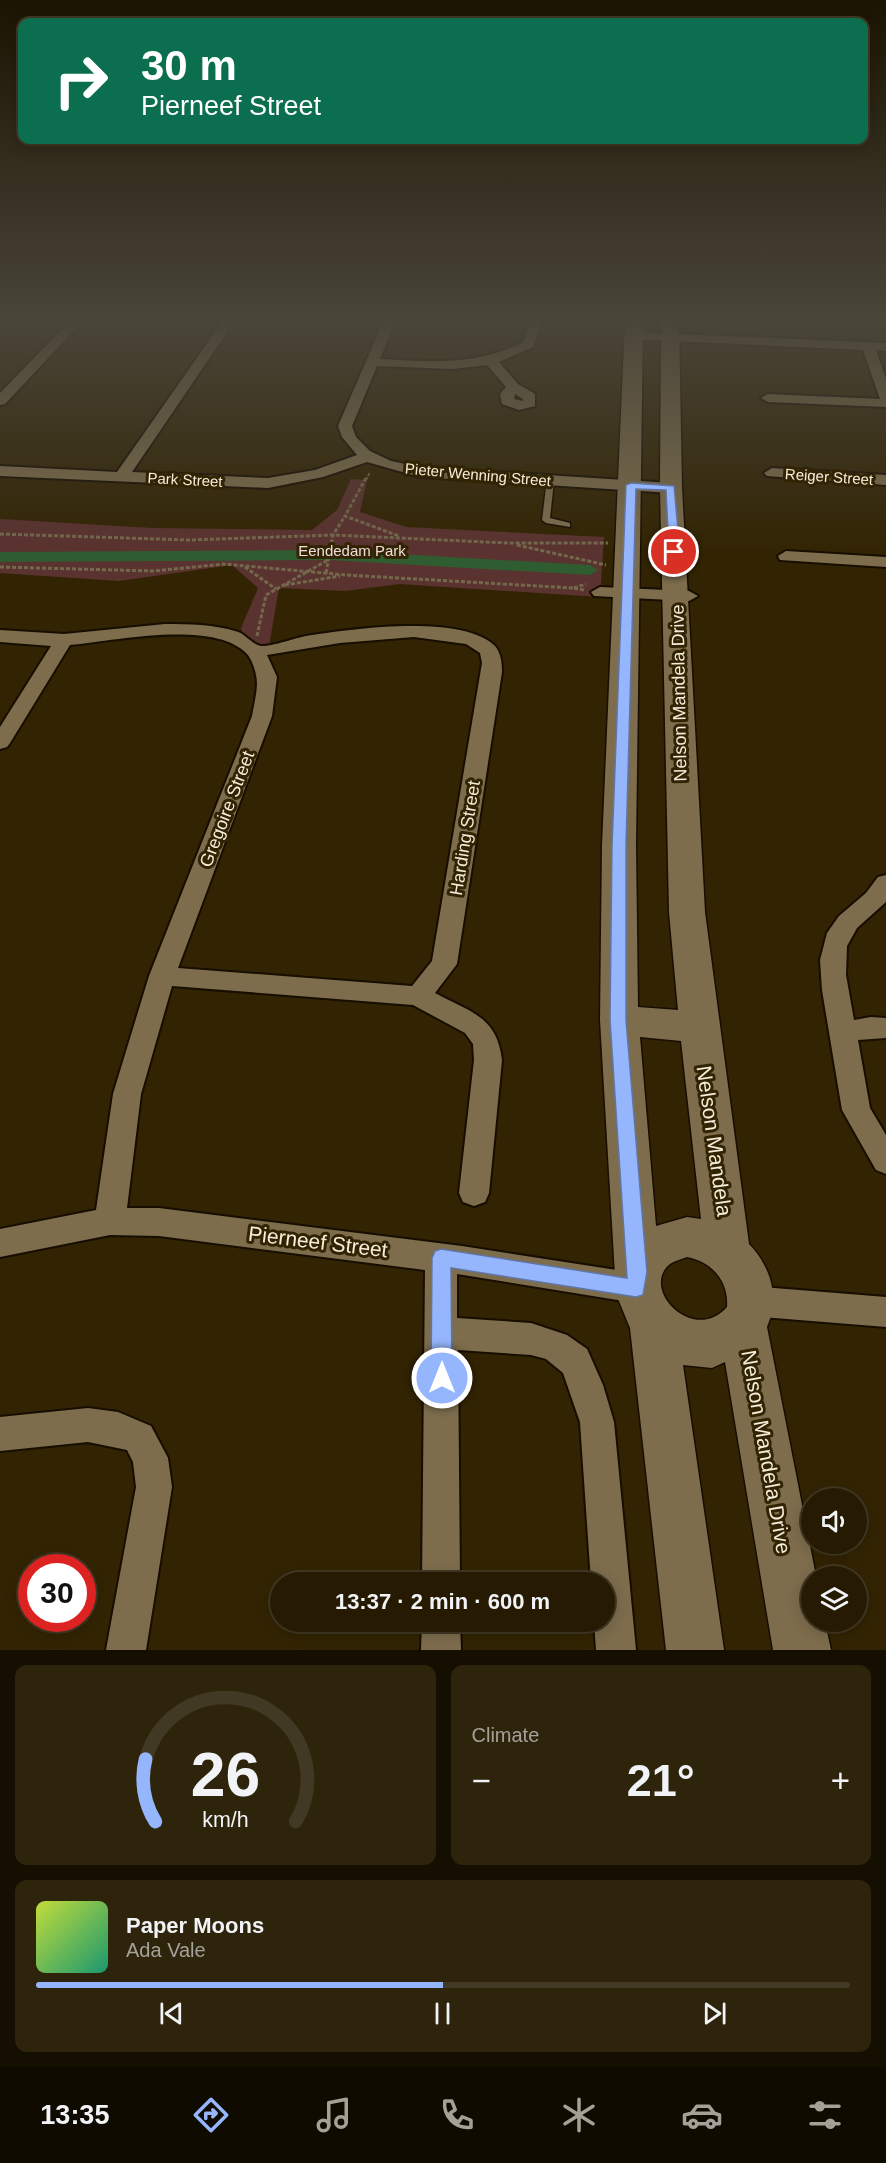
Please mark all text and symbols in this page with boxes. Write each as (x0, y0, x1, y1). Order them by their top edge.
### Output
icon: right (42, 42, 120, 120)
text: 30 m (141, 42, 237, 89)
text: Pierneef Street (141, 91, 321, 121)
street label: Pieter Wenning Street (404, 460, 553, 489)
street label: Reiger Street (784, 465, 875, 488)
street label: Park Street (147, 469, 224, 490)
pin (648, 526, 699, 577)
icon: arrive (657, 535, 690, 568)
park label: Eendedam Park (298, 542, 406, 559)
street label: Nelson Mandela Drive (667, 604, 691, 782)
street label: Gregoire Street (196, 748, 258, 870)
street label: Harding Street (446, 779, 484, 897)
street label: Nelson Mandela (693, 1064, 736, 1218)
street label: Pierneef Street (247, 1222, 389, 1261)
position arrow (410, 1346, 474, 1410)
street label: Nelson Mandela Drive (737, 1348, 796, 1556)
map controls (801, 1488, 867, 1632)
button: sound (801, 1488, 867, 1554)
speed limit sign: 30 (18, 1554, 96, 1632)
button: layers (801, 1566, 867, 1632)
text: 13:37 · 2 min · 600 m (335, 1589, 550, 1614)
text: Climate (472, 1724, 539, 1746)
text: 26 (191, 1740, 260, 1809)
text: 21° (627, 1755, 695, 1806)
text: − (472, 1762, 491, 1799)
text: + (831, 1762, 850, 1799)
text: km/h (202, 1808, 248, 1832)
text: Paper Moons (126, 1913, 264, 1938)
text: Ada Vale (126, 1939, 206, 1961)
icon: previous (155, 1997, 188, 2030)
icon: pause (426, 1997, 459, 2030)
icon: next (698, 1997, 731, 2030)
icon: directions (190, 2094, 232, 2136)
icon: music (313, 2094, 355, 2136)
icon: phone (436, 2094, 478, 2136)
icon: climate (558, 2094, 600, 2136)
icon: car (681, 2094, 723, 2136)
icon: filters (804, 2094, 846, 2136)
text: 13:35 (40, 2100, 109, 2130)

